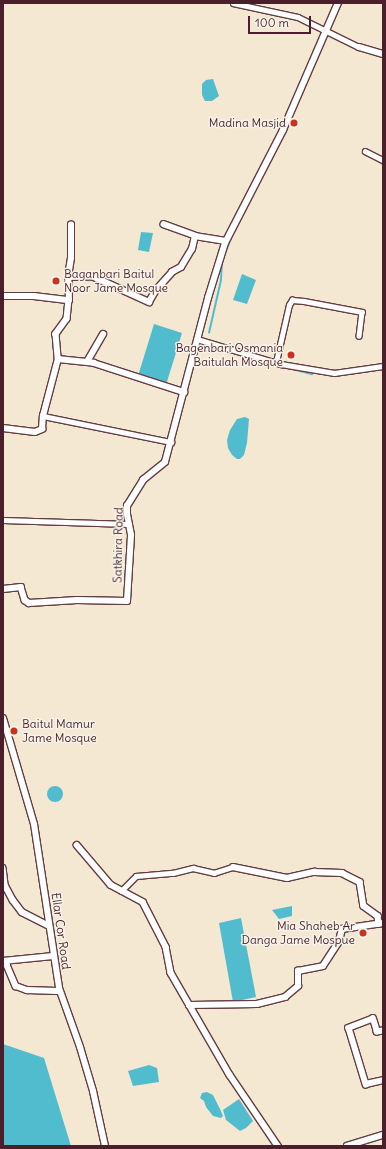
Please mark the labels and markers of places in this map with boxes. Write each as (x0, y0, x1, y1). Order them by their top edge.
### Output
place label: Madina Masjid (209, 116, 286, 130)
marker: Madina Masjid (289, 118, 299, 128)
place label: Baganbari Baitul Noor Jame Mosque (64, 267, 168, 295)
marker: Baganbari Baitul Noor Jame Mosque (51, 276, 61, 286)
place label: Bagenbari Osmania Baitulah Mosque (176, 341, 283, 369)
marker: Bagenbari Osmania Baitulah Mosque (286, 350, 296, 360)
place label: Baitul Mamur Jame Mosque (22, 717, 97, 745)
marker: Baitul Mamur Jame Mosque (9, 726, 19, 736)
place label: Mia Shaheb Ar Danga Jame Mospue (241, 919, 355, 947)
marker: Mia Shaheb Ar Danga Jame Mospue (358, 928, 368, 938)

